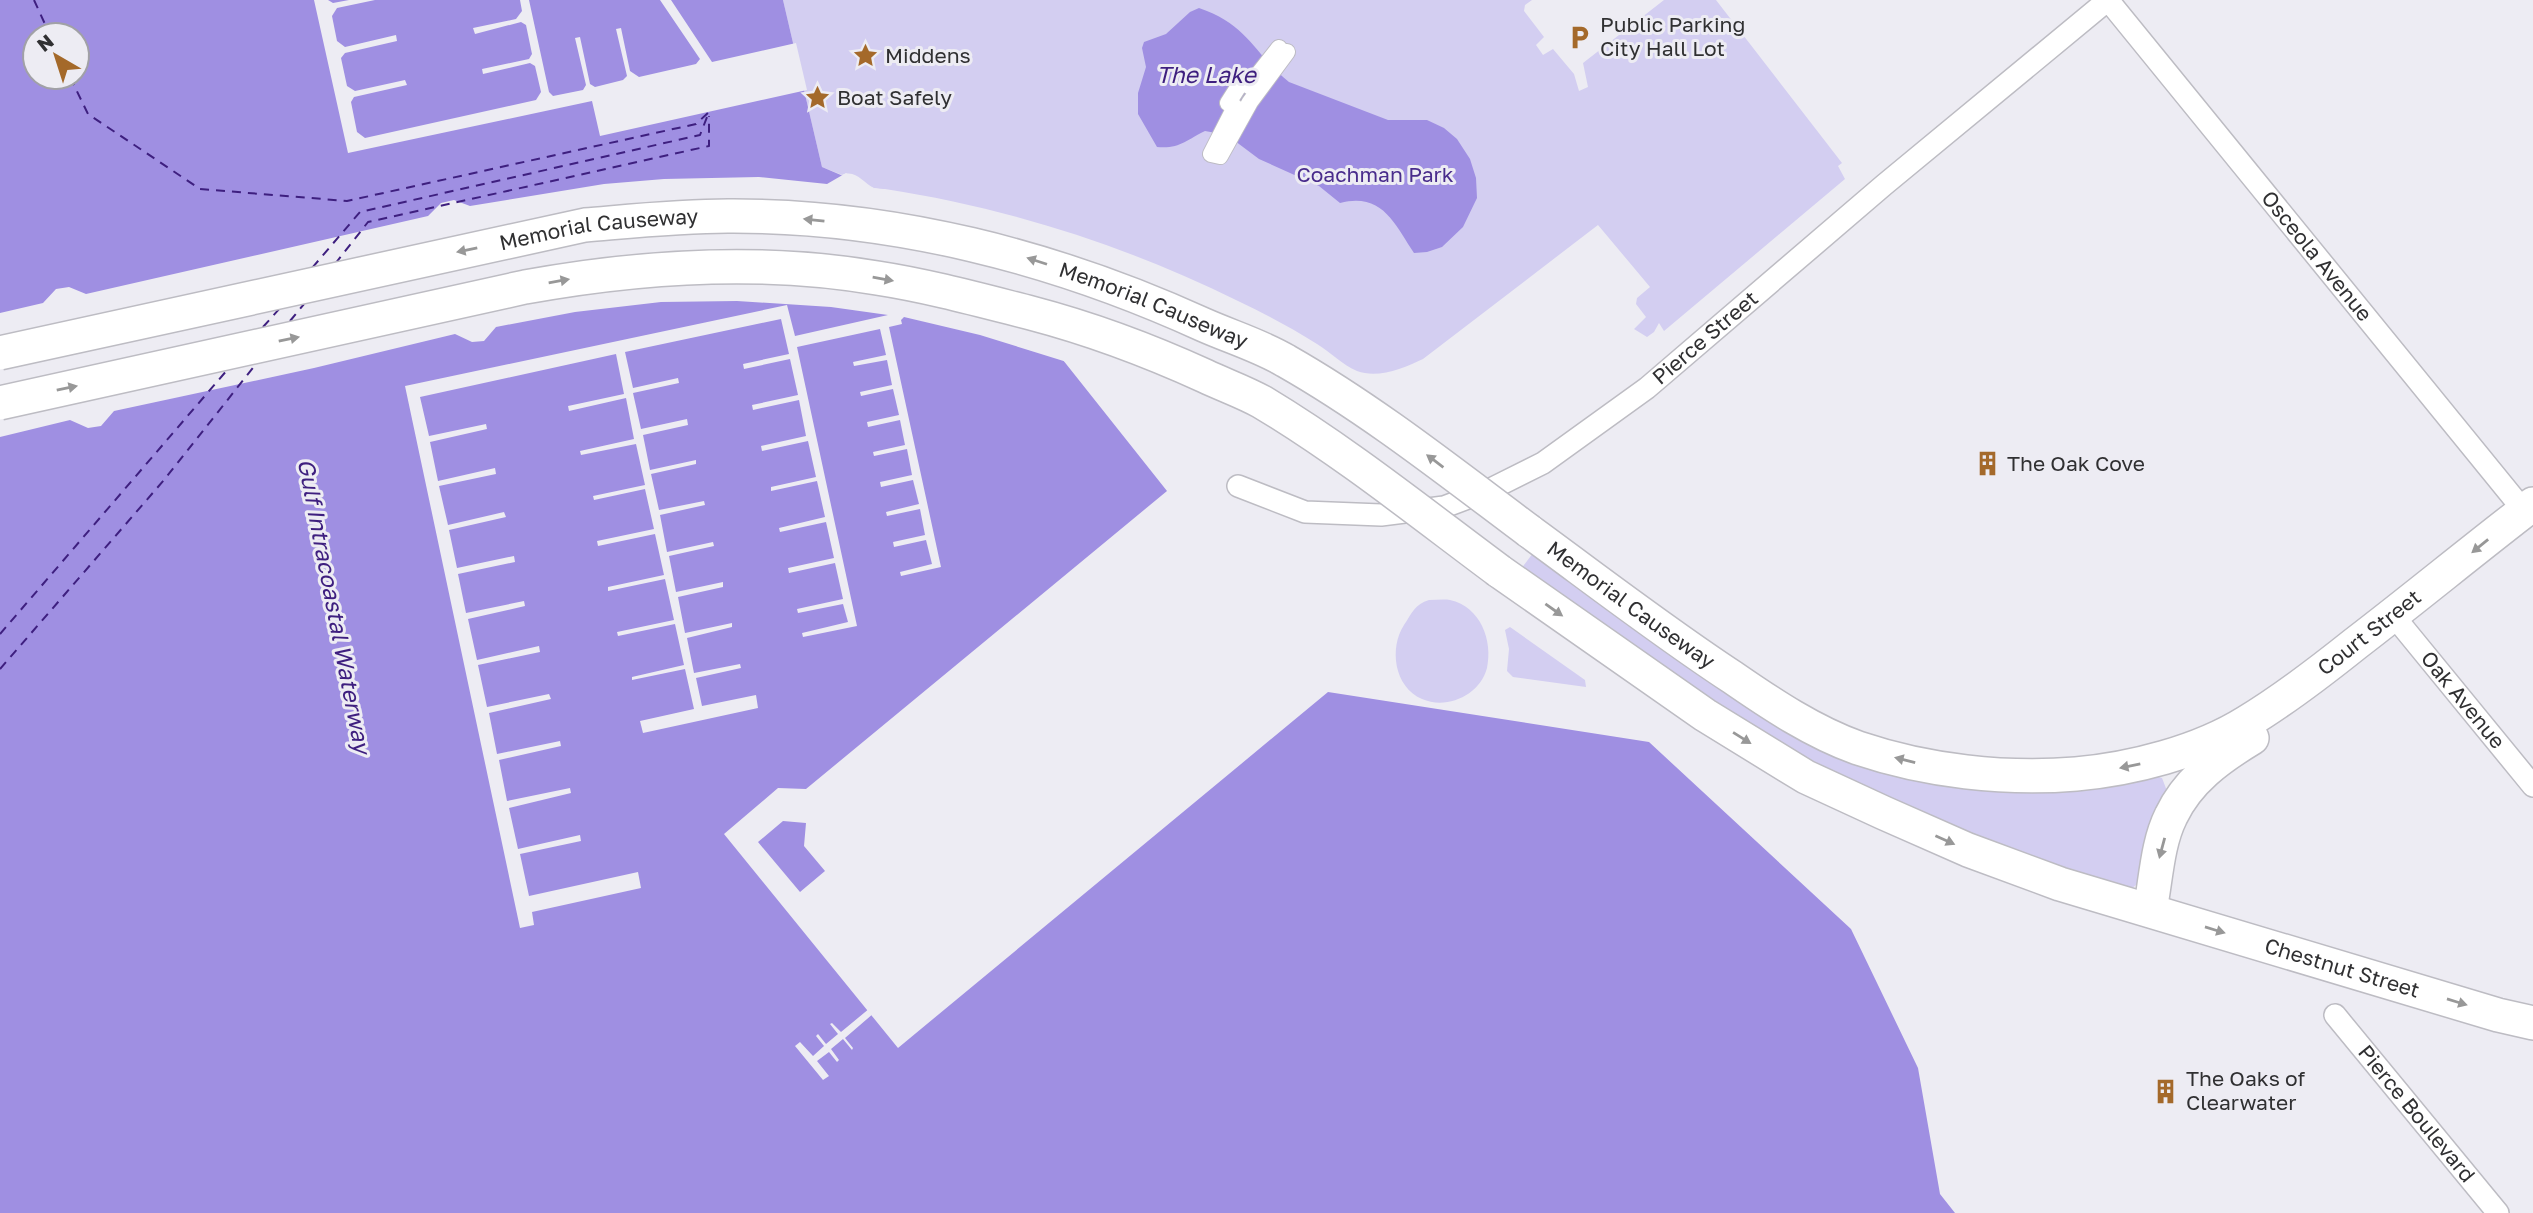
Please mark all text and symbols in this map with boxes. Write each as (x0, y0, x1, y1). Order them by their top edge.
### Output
place label: Public Parking City Hall Lot (1600, 11, 1745, 61)
north arrow (21, 21, 91, 91)
parking icon: Public Parking City Hall Lot (1566, 23, 1594, 51)
text: N (32, 29, 58, 56)
place icon: Middens (851, 42, 879, 70)
place label: Middens (885, 42, 971, 68)
water label: The Lake (1156, 60, 1258, 88)
place icon: Boat Safely (803, 84, 831, 112)
place label: Boat Safely (837, 84, 952, 110)
park label: Coachman Park (1296, 161, 1454, 187)
street label: Osceola Avenue (2256, 185, 2378, 326)
street label: Memorial Causeway (497, 203, 699, 255)
one-way arrow (803, 215, 825, 226)
one-way arrow (456, 244, 478, 255)
one-way arrow (1026, 255, 1047, 266)
street label: Memorial Causeway (1056, 256, 1252, 354)
one-way arrow (872, 274, 894, 285)
one-way arrow (548, 275, 570, 286)
street label: Pierce Street (1647, 285, 1763, 390)
one-way arrow (278, 334, 300, 345)
one-way arrow (56, 382, 78, 393)
building icon: The Oak Cove (1973, 450, 2001, 478)
place label: The Oak Cove (2007, 450, 2145, 476)
one-way arrow (1426, 454, 1444, 468)
water label: Gulf Intracoastal Waterway (293, 456, 378, 759)
street label: Memorial Causeway (1542, 535, 1720, 674)
one-way arrow (2471, 538, 2488, 553)
street label: Court Street (2312, 583, 2426, 681)
one-way arrow (1545, 603, 1564, 616)
street label: Oak Avenue (2416, 645, 2511, 754)
one-way arrow (1733, 732, 1752, 745)
one-way arrow (1894, 754, 1916, 765)
one-way arrow (2119, 760, 2141, 771)
one-way arrow (1935, 835, 1956, 846)
one-way arrow (2156, 837, 2167, 859)
one-way arrow (2205, 925, 2226, 935)
street label: Chestnut Street (2262, 932, 2423, 1003)
one-way arrow (2446, 997, 2467, 1007)
street label: Pierce Boulevard (2353, 1039, 2481, 1187)
place label: The Oaks of Clearwater (2186, 1065, 2305, 1115)
building icon: The Oaks of Clearwater (2152, 1077, 2180, 1105)

